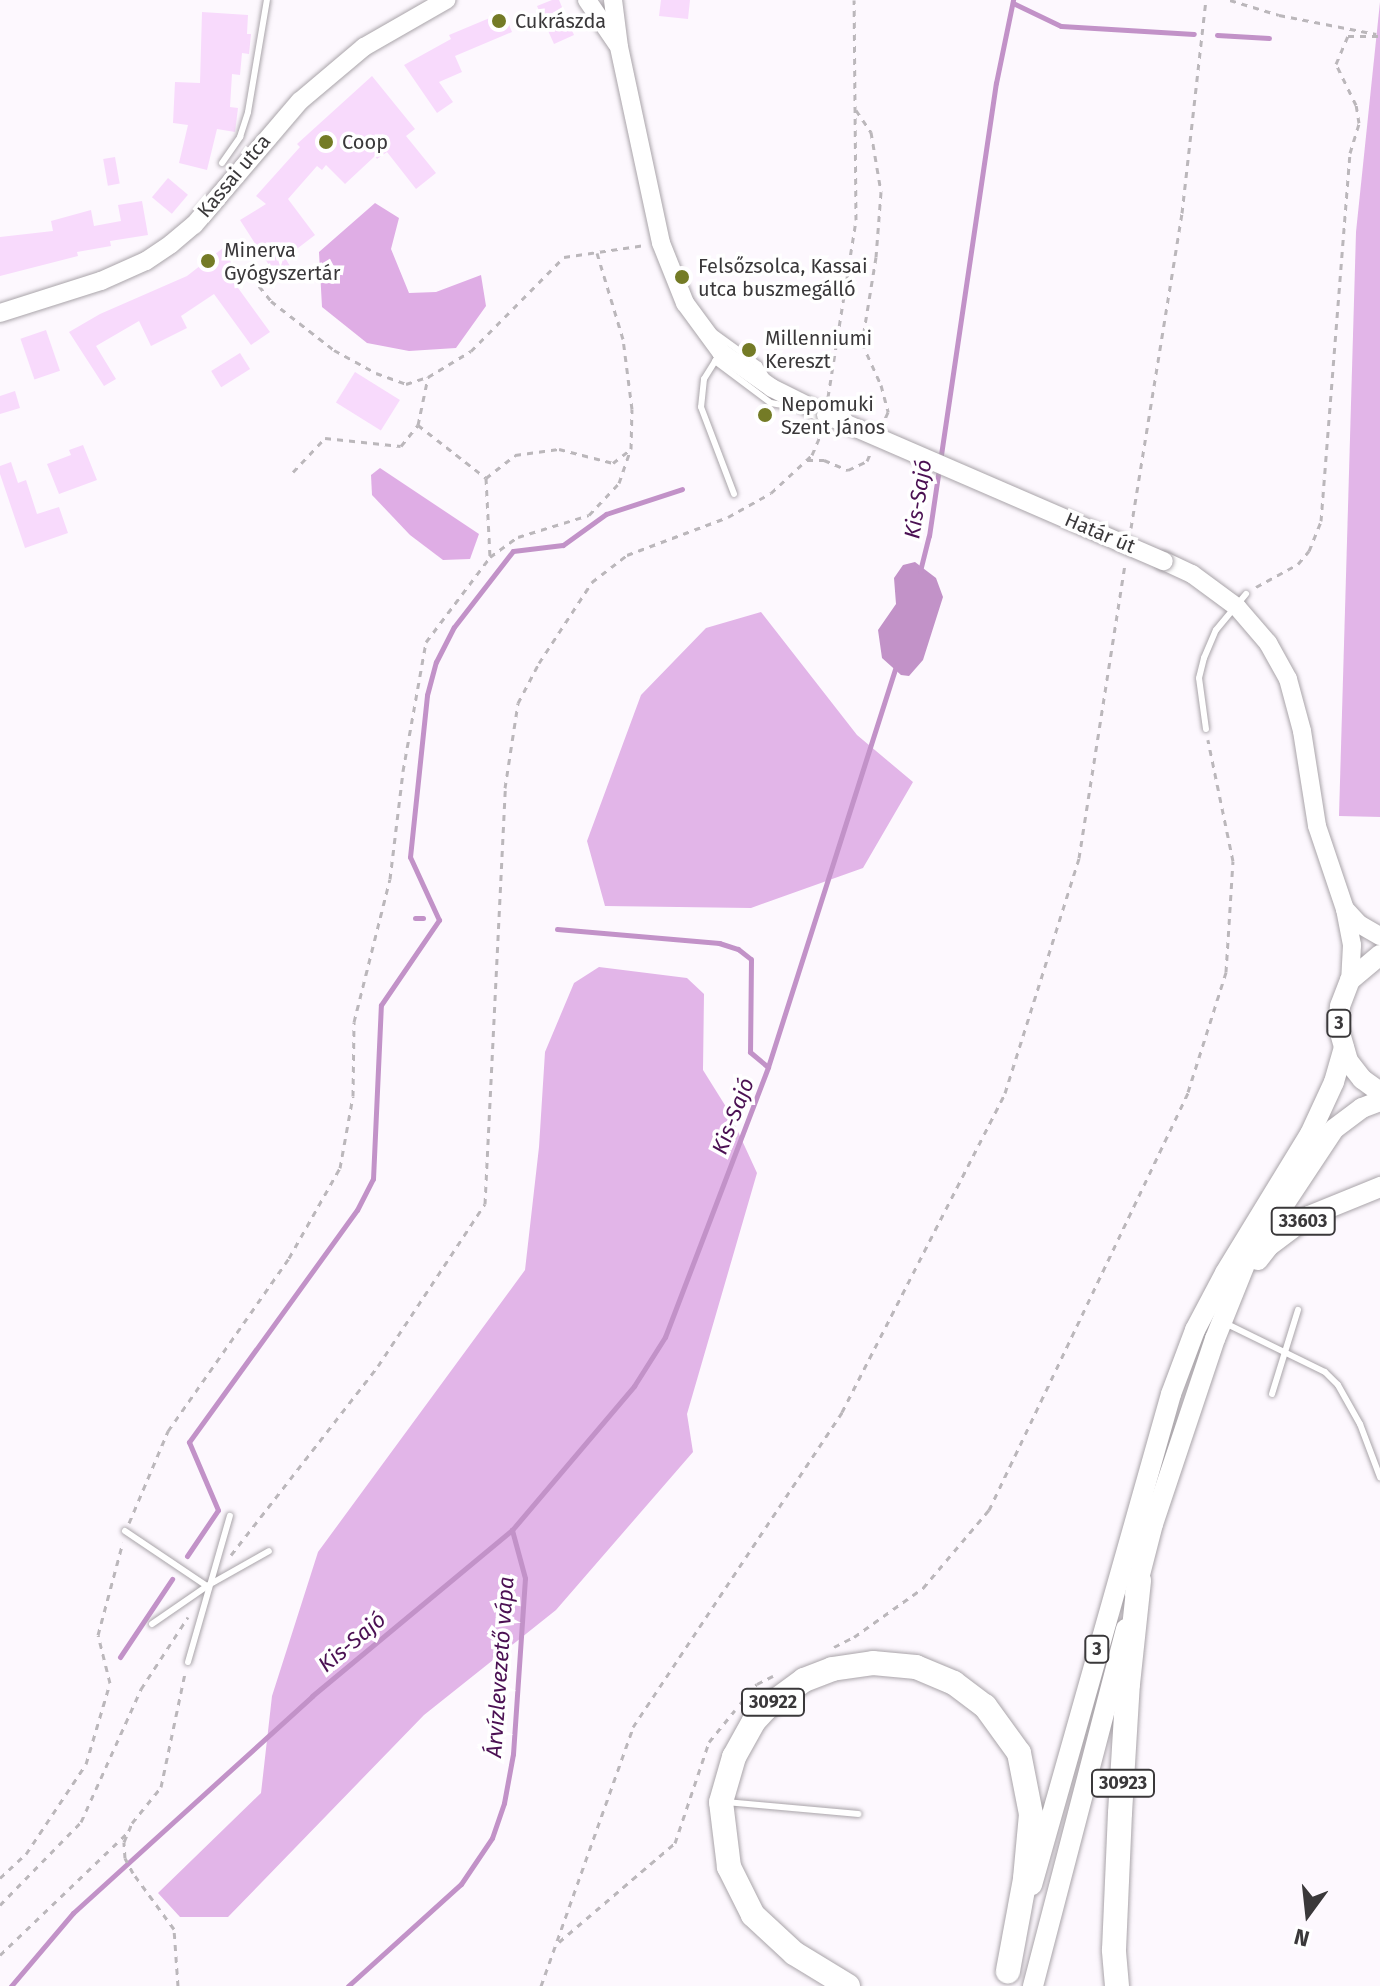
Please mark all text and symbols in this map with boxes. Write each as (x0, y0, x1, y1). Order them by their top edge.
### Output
place label: Cukrászda (515, 9, 606, 33)
marker: Cukrászda (490, 12, 508, 30)
street label: Kassai utca (192, 130, 276, 222)
place label: Coop (342, 130, 388, 154)
marker: Coop (317, 133, 335, 151)
place label: Minerva Gyógyszertár (224, 238, 340, 285)
marker: Minerva Gyógyszertár (199, 252, 217, 270)
place label: Felsőzsolca, Kassai utca buszmegálló (698, 254, 868, 301)
marker: Felsőzsolca, Kassai utca buszmegálló (673, 268, 691, 286)
place label: Millenniumi Kereszt (765, 326, 872, 373)
marker: Millenniumi Kereszt (740, 341, 758, 359)
place label: Nepomuki Szent János (781, 392, 885, 439)
marker: Nepomuki Szent János (756, 406, 774, 424)
water label: Kis-Sajó (899, 457, 937, 541)
street label: Határ út (1061, 507, 1139, 559)
road number: 3 (1325, 1009, 1353, 1037)
water label: Kis-Sajó (706, 1074, 760, 1158)
road number: 33603 (1269, 1207, 1337, 1235)
water label: Árvízlevezető vápa (481, 1576, 519, 1758)
water label: Kis-Sajó (313, 1606, 391, 1678)
road number: 3 (1083, 1635, 1111, 1663)
road number: 30922 (739, 1688, 807, 1716)
road number: 30923 (1091, 1769, 1155, 1797)
north arrow (1268, 1874, 1348, 1954)
text: N (1291, 1923, 1312, 1953)

